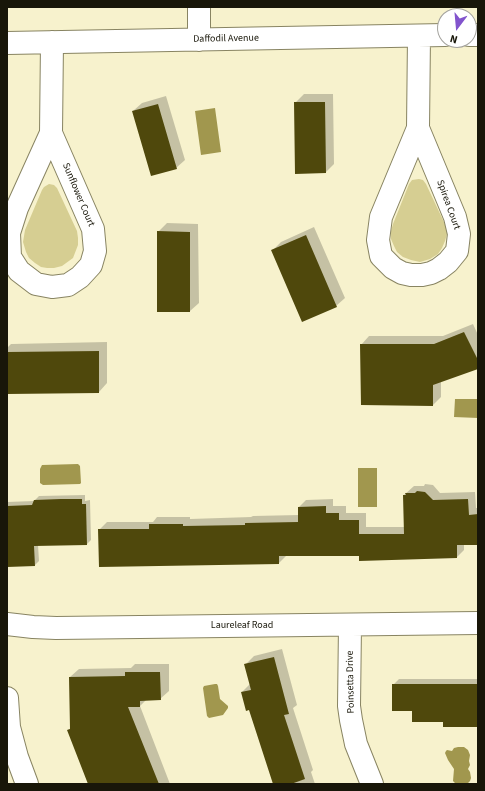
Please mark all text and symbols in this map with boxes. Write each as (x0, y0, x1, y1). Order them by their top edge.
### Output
north arrow (437, 8, 477, 48)
text: N (448, 31, 459, 47)
street label: Daffodil Avenue (193, 32, 259, 46)
street label: Sunflower Court (59, 161, 97, 229)
street label: Spirea Court (433, 179, 463, 231)
street label: Laureleaf Road (211, 620, 273, 632)
street label: Poinsetta Drive (344, 650, 358, 714)

